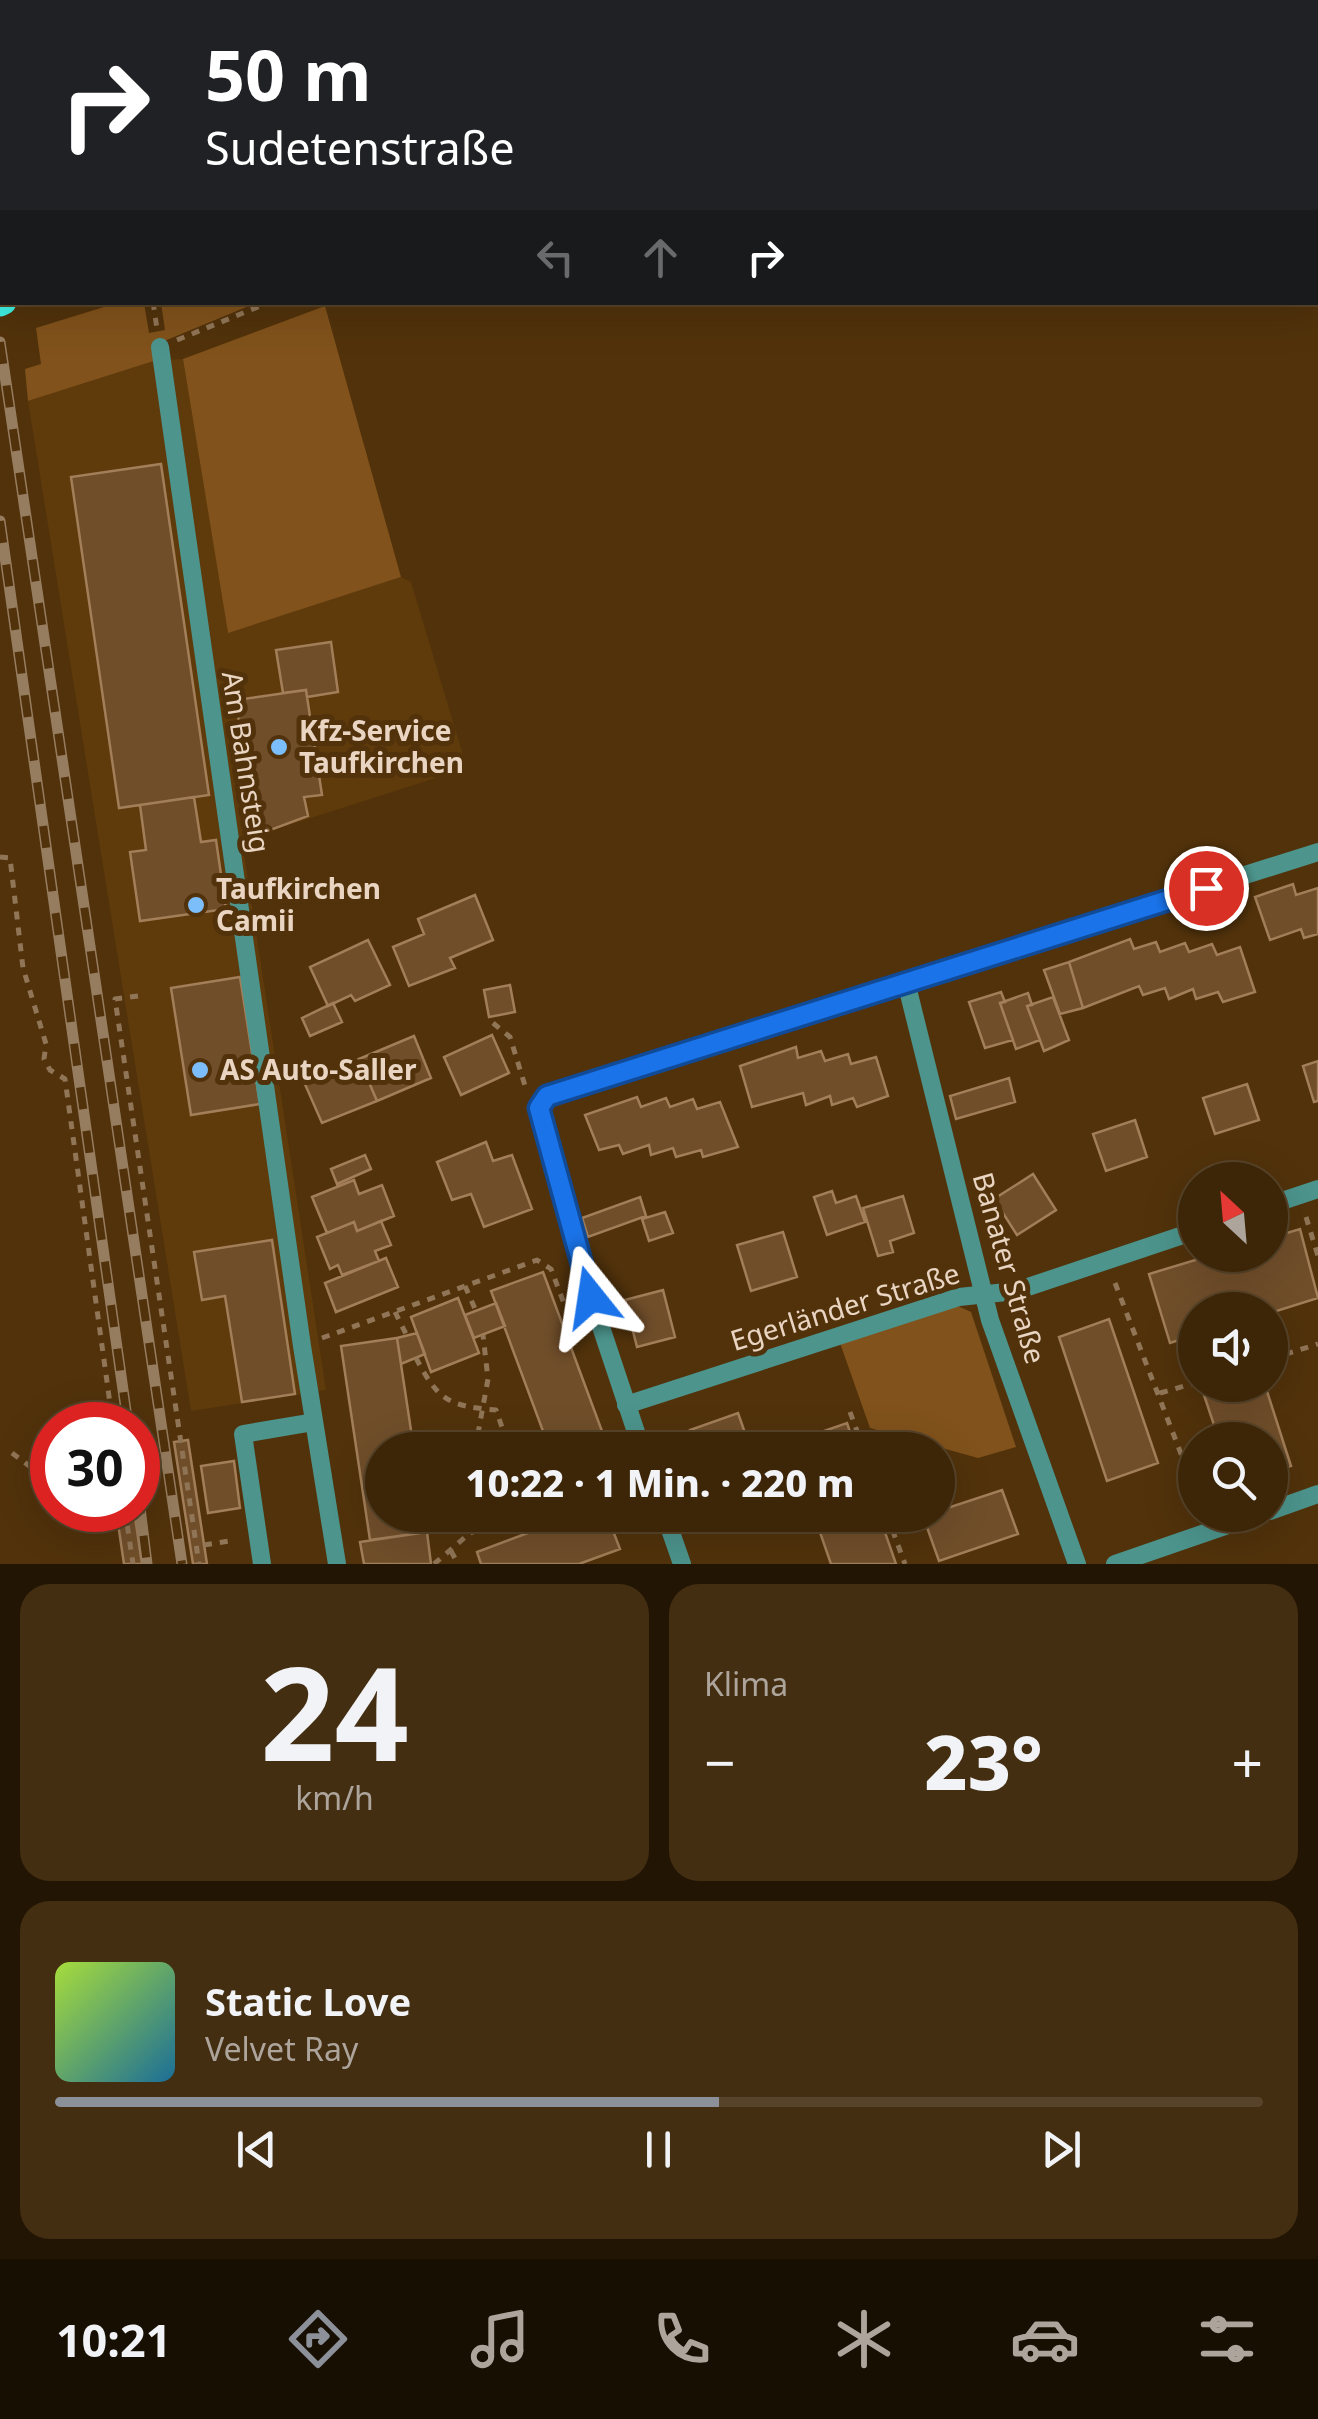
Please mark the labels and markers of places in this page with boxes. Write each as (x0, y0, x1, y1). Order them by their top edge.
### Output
place label: Kfz-Service Taufkirchen (299, 711, 464, 781)
marker: Kfz-Service Taufkirchen (268, 736, 290, 758)
pin (1164, 846, 1249, 931)
place label: Taufkirchen Camii (216, 869, 381, 939)
marker: Taufkirchen Camii (185, 894, 207, 916)
place label: AS Auto-Saller (220, 1050, 417, 1088)
marker: AS Auto-Saller (189, 1059, 211, 1081)

